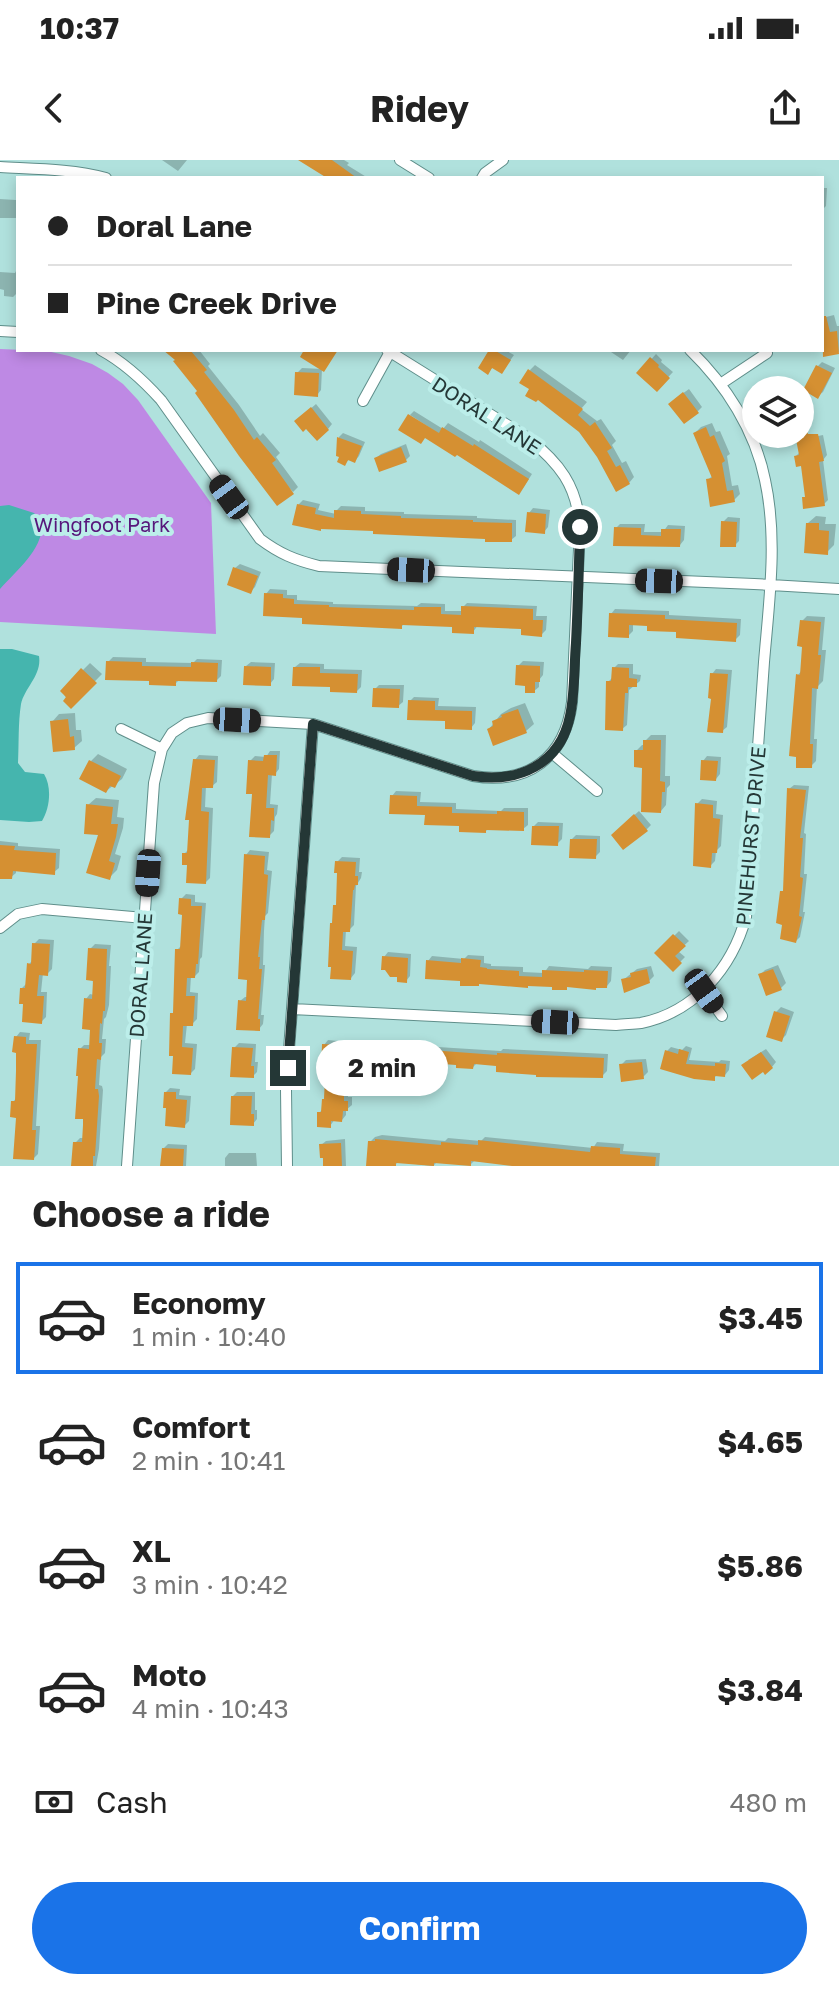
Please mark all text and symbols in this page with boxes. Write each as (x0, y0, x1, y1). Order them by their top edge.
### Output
text: 10:37 (40, 10, 119, 46)
icon: back (32, 86, 76, 130)
icon: share (763, 86, 807, 130)
text: Ridey (370, 87, 469, 130)
text: Doral Lane (96, 208, 252, 244)
text: Pine Creek Drive (96, 285, 337, 321)
street label: DORAL LANE (428, 371, 546, 459)
map controls (742, 376, 814, 448)
button: layers (742, 376, 814, 448)
car (205, 471, 253, 523)
route start (562, 509, 598, 545)
park label: Wingfoot Park (34, 512, 170, 536)
car (386, 557, 436, 583)
car (635, 568, 683, 594)
car (212, 707, 262, 733)
street label: PINEHURST DRIVE (730, 745, 770, 927)
car (134, 848, 162, 898)
street label: DORAL LANE (124, 912, 156, 1038)
car (680, 965, 728, 1017)
car (530, 1009, 580, 1035)
callout: 2 min (316, 1040, 448, 1096)
route end (270, 1050, 306, 1086)
text: 2 min (348, 1052, 416, 1083)
text: Choose a ride (32, 1192, 270, 1235)
icon: car (36, 1282, 108, 1354)
text: Economy (132, 1285, 266, 1321)
text: $3.45 (718, 1300, 803, 1336)
text: 1 min · 10:40 (132, 1321, 286, 1352)
icon: car (36, 1406, 108, 1478)
text: Comfort (132, 1409, 251, 1445)
text: $4.65 (717, 1424, 803, 1460)
text: 2 min · 10:41 (132, 1445, 285, 1476)
icon: car (36, 1530, 108, 1602)
text: XL (132, 1533, 171, 1569)
text: $5.86 (717, 1548, 803, 1584)
text: 3 min · 10:42 (132, 1569, 288, 1600)
icon: car (36, 1654, 108, 1726)
text: Moto (132, 1657, 207, 1693)
text: $3.84 (717, 1672, 803, 1708)
text: 4 min · 10:43 (132, 1693, 289, 1724)
icon: cash (32, 1780, 76, 1824)
text: Cash (96, 1784, 168, 1820)
text: 480 m (730, 1787, 807, 1818)
button: Confirm (32, 1882, 807, 1974)

